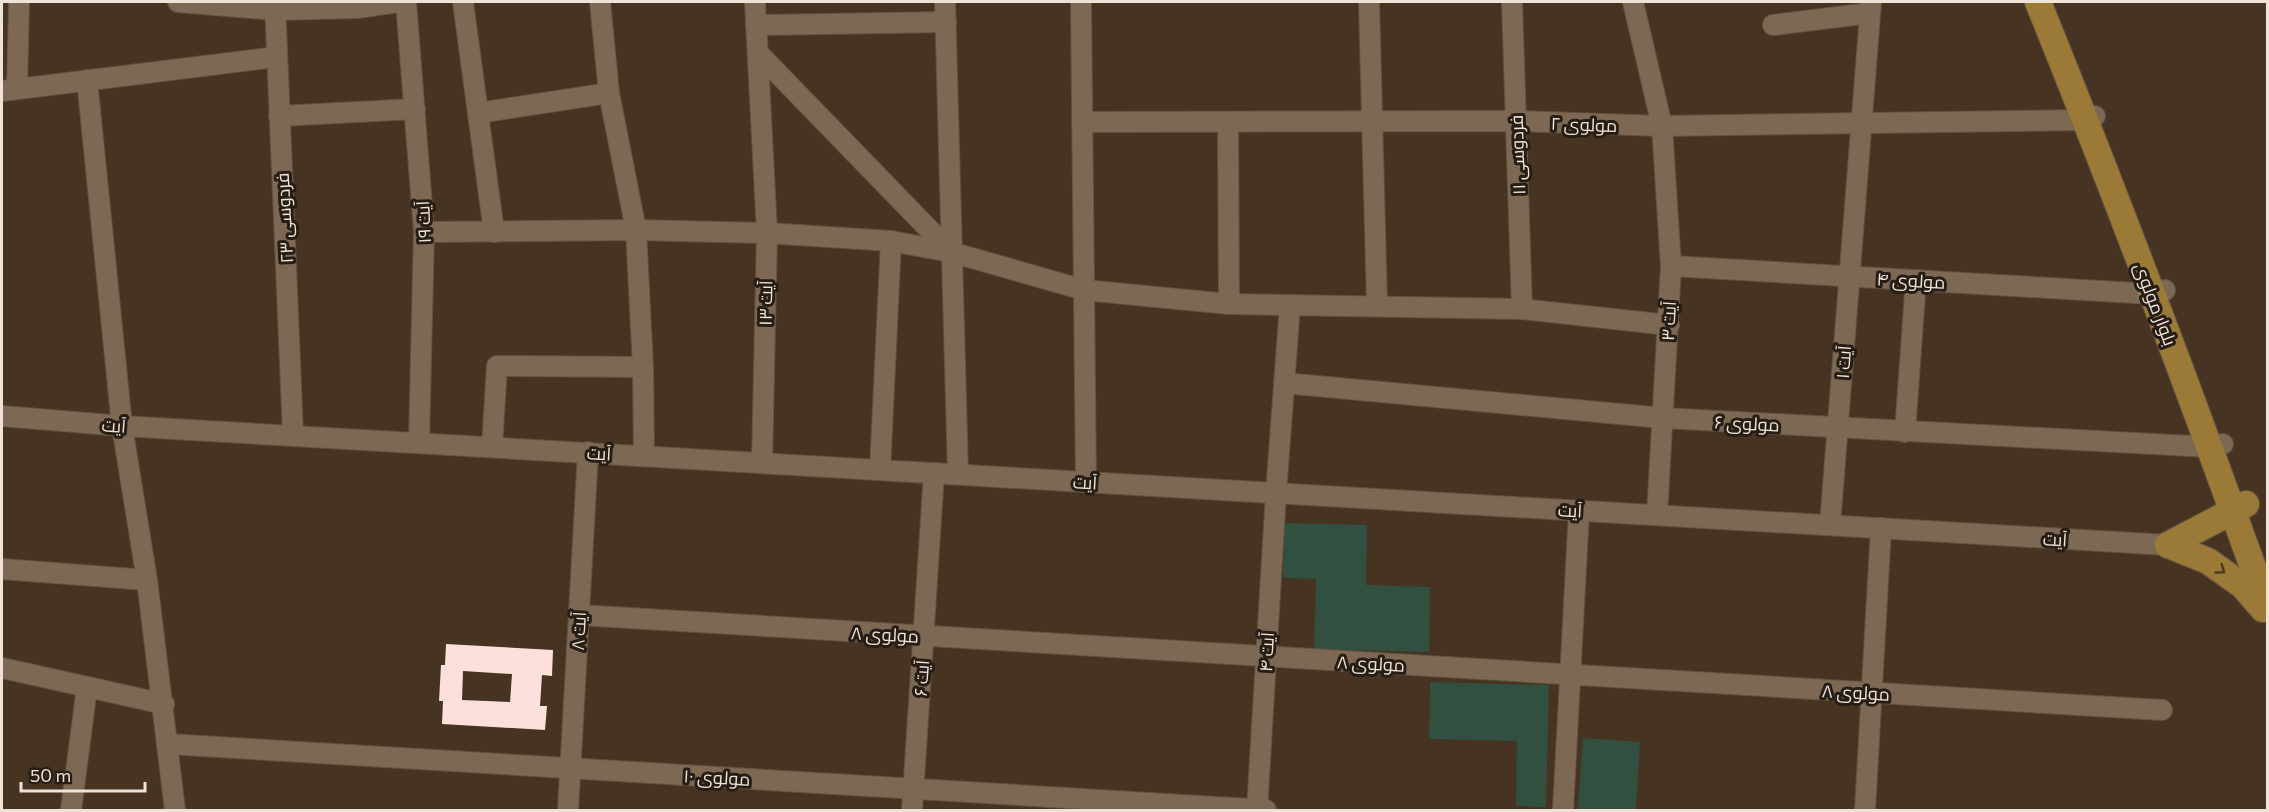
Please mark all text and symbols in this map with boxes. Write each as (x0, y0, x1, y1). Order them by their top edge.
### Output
street label: مولوی ۲ (1550, 112, 1618, 137)
street label: فردوسی ۱۱ (1505, 115, 1530, 195)
street label: فردوسی ۲۳ (271, 172, 298, 264)
street label: آیت ۱۹ (411, 200, 435, 244)
street label: بلوار مولوی (2129, 259, 2182, 349)
street label: مولوی ۴ (1876, 267, 1946, 294)
street label: آیت ۱۳ (754, 280, 776, 326)
street label: آیت ۳ (1656, 300, 1680, 342)
street label: آیت ۱ (1831, 344, 1855, 379)
street label: مولوی ۶ (1714, 410, 1780, 437)
street label: آیت (101, 413, 127, 437)
street label: آیت (586, 441, 612, 465)
street label: آیت (1072, 470, 1098, 494)
street label: آیت (1557, 498, 1583, 522)
street label: آیت (2042, 527, 2068, 551)
one-way arrow (2214, 563, 2225, 574)
street label: آیت ۸ (566, 611, 590, 651)
street label: مولوی ۸ (850, 621, 920, 648)
street label: آیت ۴ (1254, 631, 1278, 672)
street label: مولوی ۸ (1336, 650, 1406, 677)
street label: آیت ۶ (909, 659, 933, 697)
street label: مولوی ۸ (1821, 679, 1891, 706)
scale bar (21, 755, 146, 793)
text: 50 m (30, 764, 71, 786)
street label: مولوی ۱۰ (683, 764, 751, 791)

